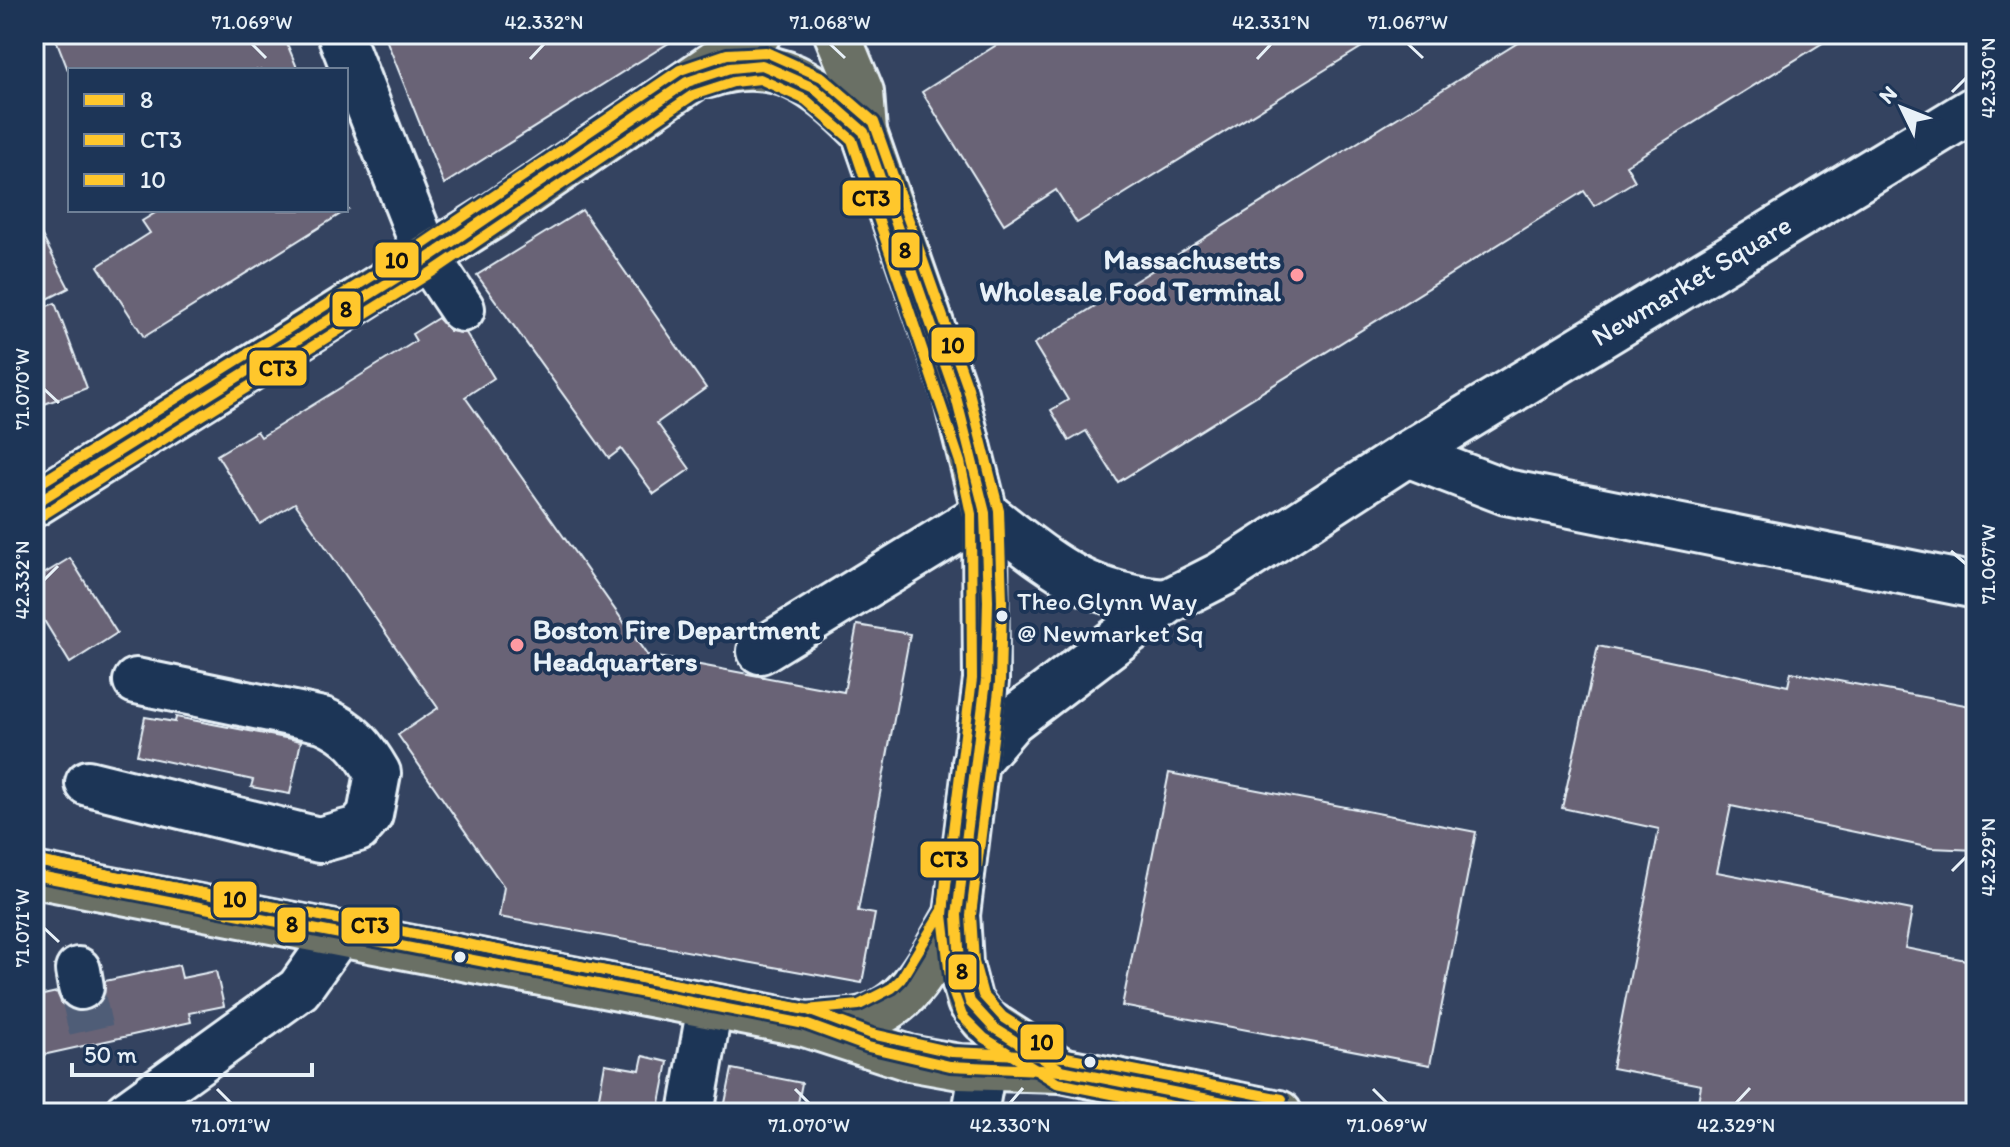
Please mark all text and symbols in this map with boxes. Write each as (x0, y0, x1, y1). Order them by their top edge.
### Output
text: 71.069°W (212, 10, 292, 34)
text: 42.332°N (504, 10, 584, 34)
text: 71.068°W (790, 10, 870, 34)
text: 42.331°N (1232, 10, 1310, 34)
text: 71.067°W (1368, 10, 1448, 34)
text: 42.330°N (1976, 38, 2000, 118)
legend (68, 68, 348, 212)
north arrow (1862, 68, 1942, 148)
text: N (1873, 80, 1903, 109)
text: 8 (140, 85, 153, 114)
text: CT3 (140, 125, 182, 154)
text: 10 (140, 165, 166, 194)
line badge: CT3 (841, 179, 902, 217)
text: CT3 (852, 185, 890, 212)
street label: Newmarket Square (1585, 207, 1797, 353)
line badge: 8 (890, 231, 921, 269)
text: 8 (899, 237, 911, 264)
line badge: 10 (374, 241, 420, 279)
place label: Massachusetts Wholesale Food Terminal (979, 242, 1281, 308)
text: 10 (385, 247, 409, 274)
marker: Massachusetts Wholesale Food Terminal (1288, 266, 1306, 284)
line badge: 8 (331, 290, 362, 328)
text: 8 (340, 296, 352, 323)
line badge: 10 (930, 326, 976, 364)
text: 10 (941, 332, 965, 359)
text: 71.070°W (10, 348, 34, 430)
line badge: CT3 (248, 349, 308, 387)
text: CT3 (259, 355, 297, 382)
text: 71.067°W (1976, 524, 2000, 604)
text: 42.332°N (10, 540, 34, 620)
place label: Theo Glynn Way @ Newmarket Sq (1017, 585, 1204, 649)
marker: Theo Glynn Way @ Newmarket Sq (994, 608, 1010, 624)
place label: Boston Fire Department Headquarters (533, 612, 821, 678)
marker: Boston Fire Department Headquarters (508, 636, 526, 654)
text: 42.329°N (1976, 818, 2000, 896)
line badge: CT3 (919, 840, 980, 879)
text: CT3 (930, 846, 968, 873)
line badge: 10 (212, 880, 258, 919)
text: 10 (223, 886, 247, 913)
text: 71.071°W (10, 889, 34, 967)
line badge: 8 (276, 906, 307, 944)
line badge: CT3 (340, 906, 401, 945)
text: 8 (286, 911, 298, 938)
text: CT3 (351, 912, 389, 939)
unlabelled marker (452, 949, 468, 965)
line badge: 8 (947, 953, 978, 991)
text: 8 (956, 958, 968, 985)
line badge: 10 (1019, 1023, 1065, 1061)
scale bar (72, 1027, 312, 1077)
text: 10 (1030, 1029, 1054, 1056)
text: 50 m (84, 1040, 137, 1069)
unlabelled marker (1082, 1054, 1098, 1070)
text: 71.071°W (192, 1113, 270, 1137)
text: 71.070°W (768, 1113, 850, 1137)
text: 42.330°N (970, 1113, 1050, 1137)
text: 71.069°W (1347, 1113, 1427, 1137)
text: 42.329°N (1697, 1113, 1775, 1137)

